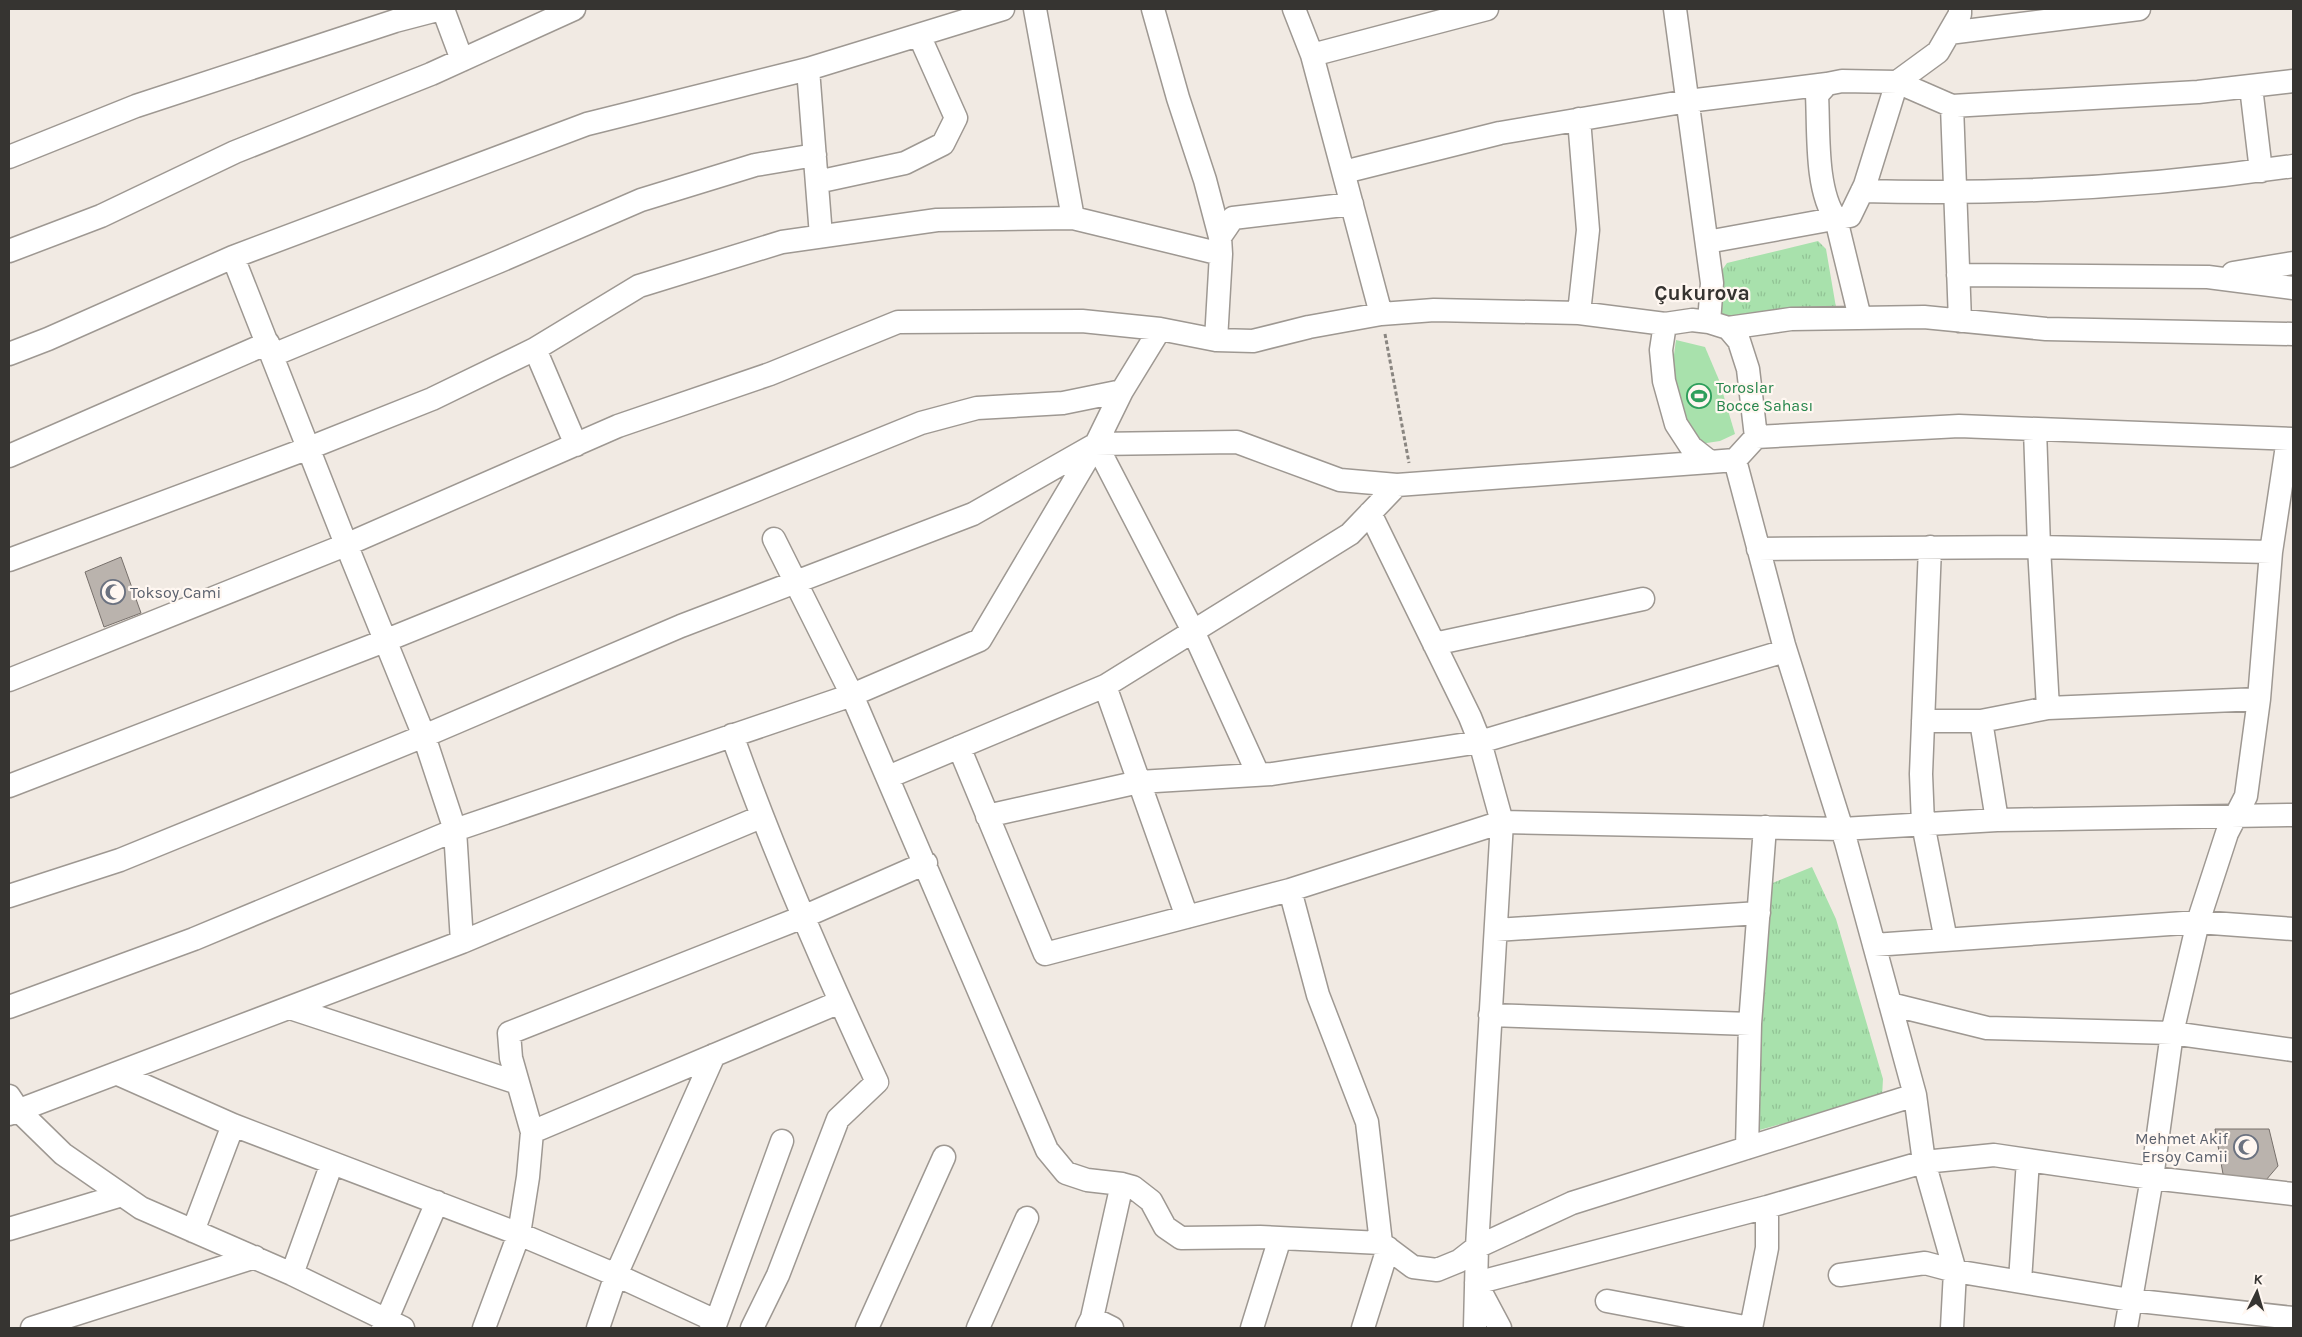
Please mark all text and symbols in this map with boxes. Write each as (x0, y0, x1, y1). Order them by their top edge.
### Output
district label: Çukurova (1654, 281, 1750, 305)
place label: Toroslar Bocce Sahası (1716, 378, 1813, 415)
sports icon: Toroslar Bocce Sahası (1686, 383, 1712, 409)
mosque icon: Toksoy Cami (100, 579, 126, 605)
place label: Toksoy Cami (130, 583, 221, 602)
place label: Mehmet Akif Ersoy Camii (2135, 1129, 2229, 1166)
mosque icon: Mehmet Akif Ersoy Camii (2233, 1134, 2259, 1160)
north arrow (2232, 1267, 2282, 1317)
text: K (2253, 1271, 2264, 1288)

